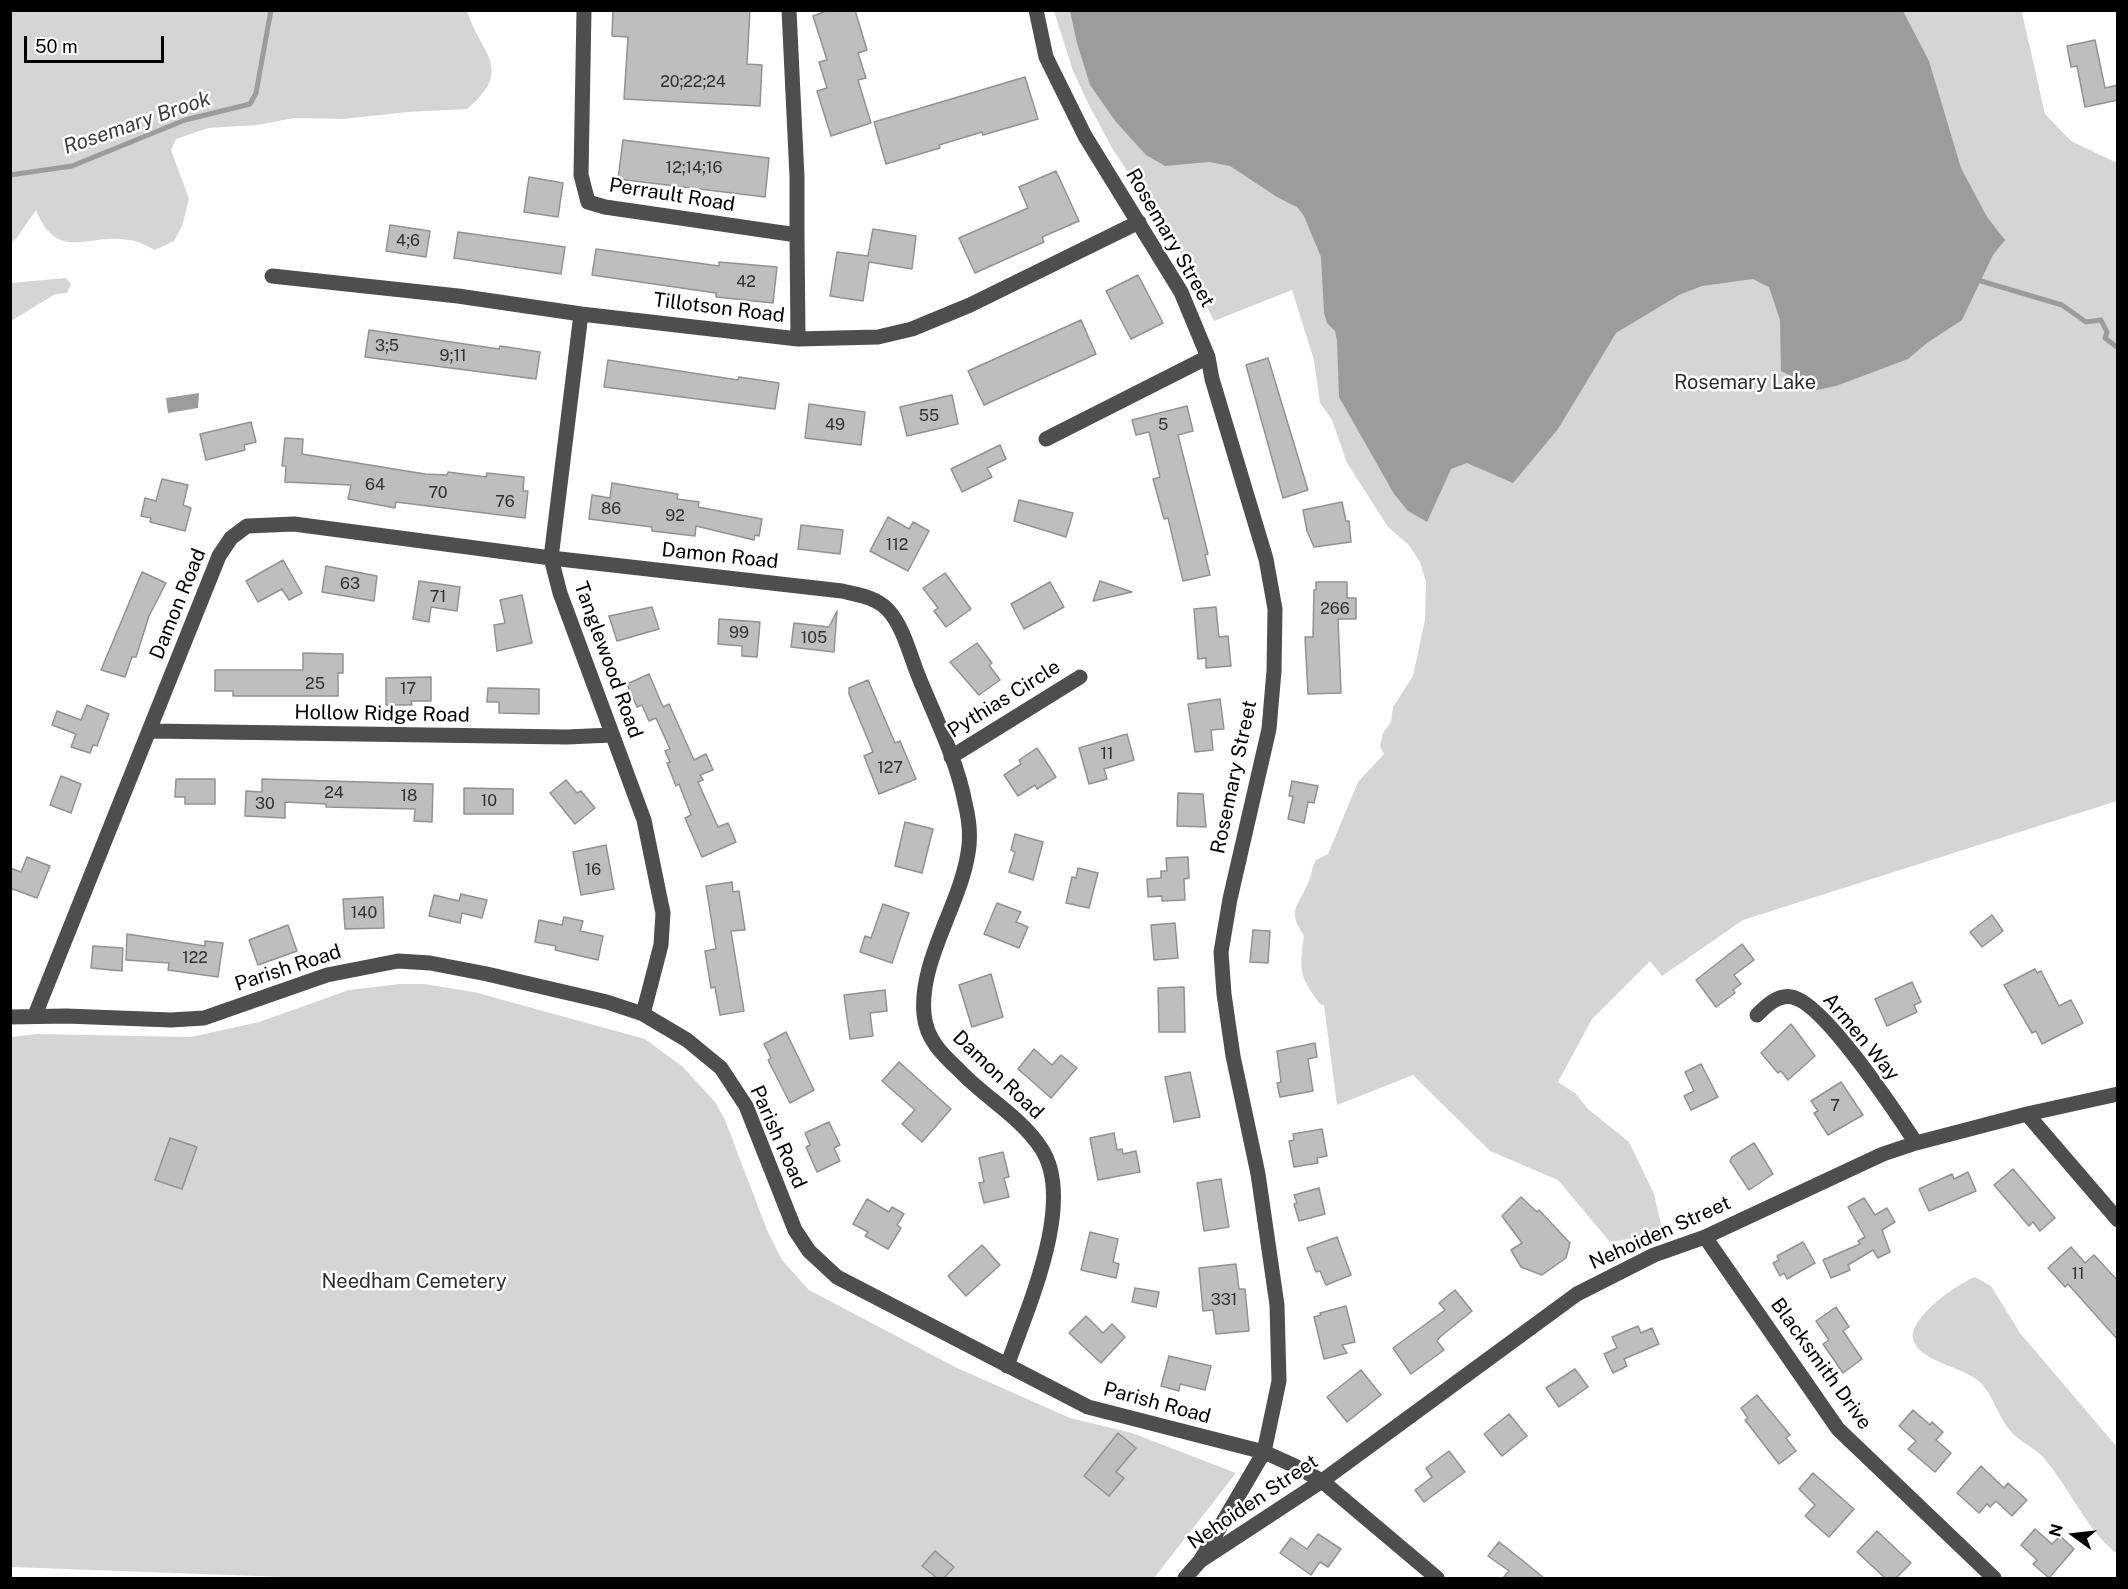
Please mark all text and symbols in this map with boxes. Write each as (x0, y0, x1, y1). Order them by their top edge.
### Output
scale bar (27, 24, 166, 62)
text: 50 m (35, 36, 78, 57)
house number: 20;22;24 (660, 72, 726, 92)
water label: Rosemary Brook (60, 86, 214, 160)
house number: 12;14;16 (666, 158, 722, 178)
street label: Rosemary Street (1121, 164, 1219, 312)
street label: Perrault Road (607, 173, 737, 217)
house number: 4;6 (396, 231, 420, 251)
house number: 42 (736, 272, 756, 292)
street label: Tillotson Road (652, 288, 786, 328)
house number: 3;5 (375, 336, 399, 356)
house number: 9;11 (440, 346, 466, 366)
park label: Rosemary Lake (1674, 371, 1816, 395)
house number: 55 (919, 406, 939, 426)
house number: 49 (825, 415, 845, 435)
house number: 5 (1158, 415, 1168, 435)
house number: 64 (365, 475, 385, 495)
house number: 70 (428, 483, 448, 503)
house number: 76 (495, 492, 515, 512)
house number: 86 (601, 499, 621, 519)
house number: 92 (665, 506, 685, 526)
house number: 112 (886, 535, 908, 555)
street label: Damon Road (660, 538, 780, 574)
street label: Damon Road (145, 545, 211, 663)
house number: 63 (340, 574, 360, 594)
street label: Tanglewood Road (569, 579, 647, 741)
house number: 71 (430, 587, 446, 607)
house number: 266 (1320, 599, 1350, 619)
house number: 99 (729, 623, 749, 643)
house number: 105 (801, 628, 827, 648)
street label: Pythias Circle (943, 655, 1065, 743)
house number: 25 (305, 674, 325, 694)
house number: 17 (400, 679, 416, 699)
street label: Rosemary Street (1206, 698, 1262, 856)
street label: Hollow Ridge Road (294, 700, 470, 728)
house number: 11 (1100, 744, 1114, 764)
house number: 127 (877, 758, 903, 778)
house number: 24 (324, 783, 344, 803)
house number: 18 (401, 786, 417, 806)
house number: 10 (481, 791, 497, 811)
house number: 30 (255, 794, 275, 814)
house number: 16 (585, 860, 601, 880)
house number: 140 (351, 903, 377, 923)
street label: Parish Road (232, 940, 344, 996)
house number: 122 (182, 948, 208, 968)
street label: Armen Way (1818, 988, 1904, 1086)
street label: Damon Road (947, 1026, 1049, 1124)
street label: Parish Road (745, 1082, 811, 1192)
house number: 7 (1830, 1096, 1840, 1116)
street label: Nehoiden Street (1586, 1191, 1734, 1275)
house number: 11 (2071, 1264, 2085, 1284)
park label: Needham Cemetery (321, 1270, 507, 1294)
house number: 331 (1211, 1290, 1237, 1310)
street label: Blacksmith Drive (1765, 1294, 1877, 1434)
street label: Parish Road (1101, 1377, 1213, 1429)
street label: Nehoiden Street (1183, 1450, 1323, 1554)
north arrow (2044, 1505, 2104, 1565)
text: N (2045, 1522, 2067, 1539)

